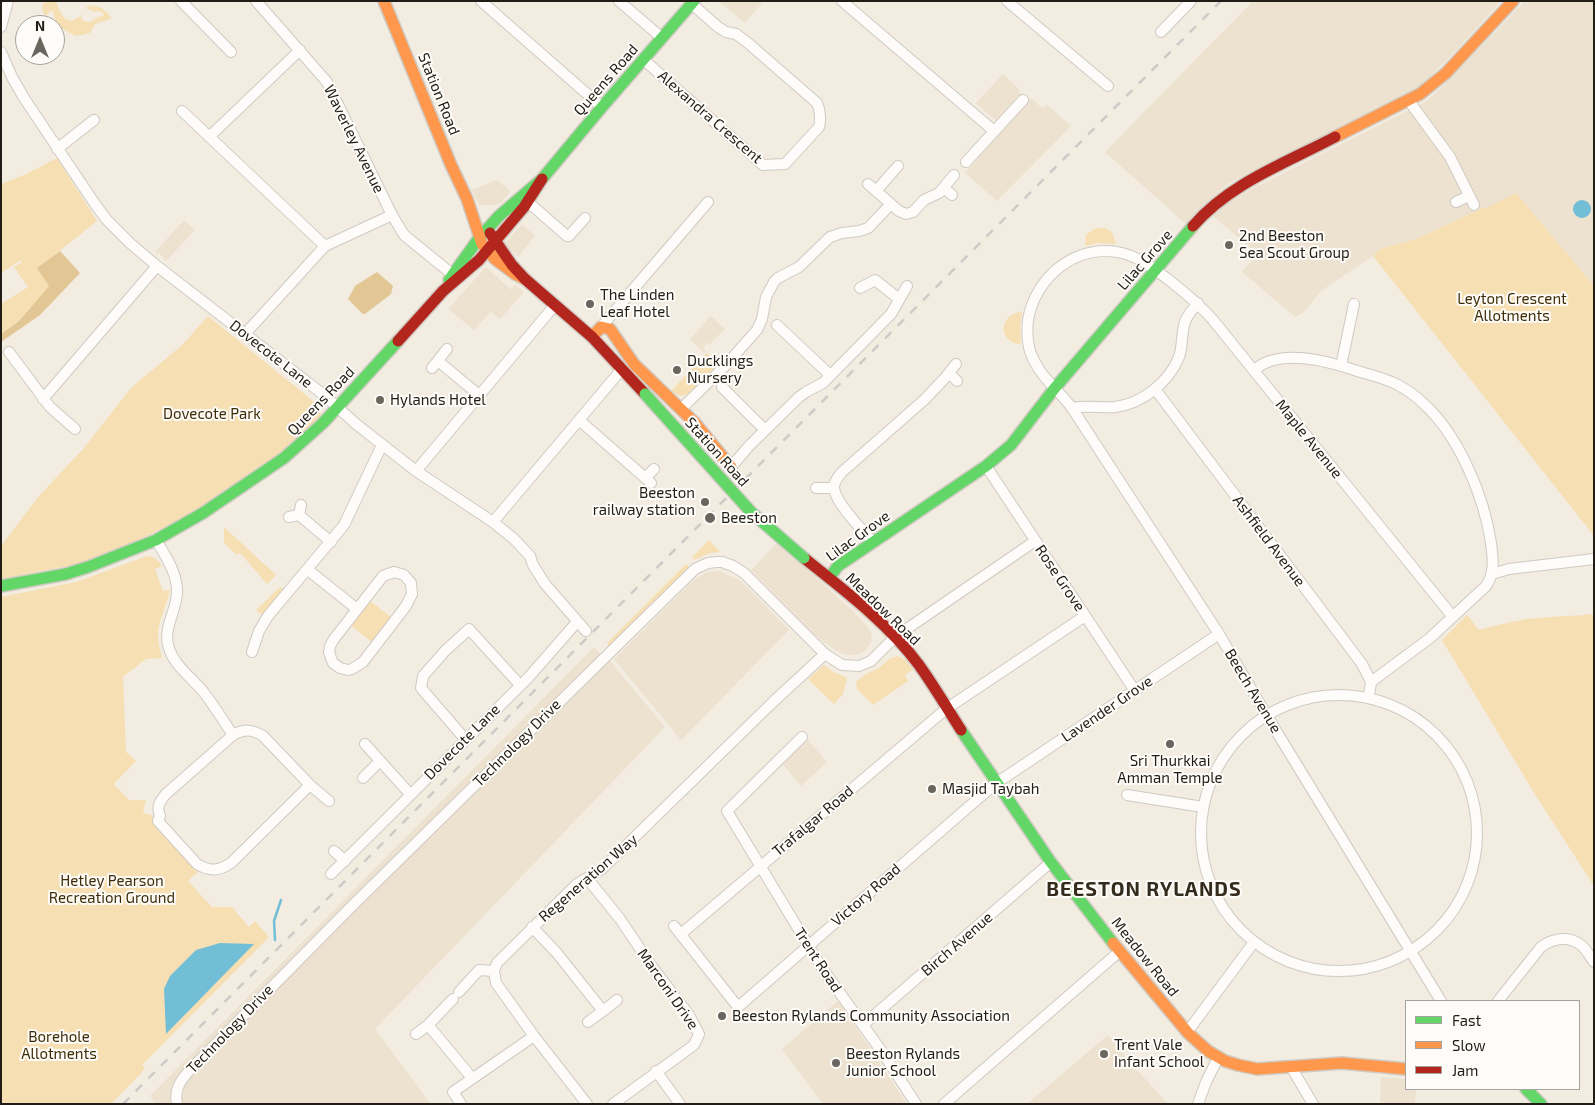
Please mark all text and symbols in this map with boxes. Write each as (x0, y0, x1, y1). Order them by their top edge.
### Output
north arrow (15, 15, 65, 65)
text: N (35, 17, 45, 34)
street label: Queens Road (570, 41, 642, 119)
street label: Station Road (414, 50, 464, 138)
street label: Alexandra Crescent (654, 67, 766, 167)
street label: Waverley Avenue (320, 82, 388, 196)
street label: Lilac Grove (1114, 226, 1176, 294)
place label: 2nd Beeston Sea Scout Group (1239, 227, 1350, 262)
marker: 2nd Beeston Sea Scout Group (1223, 239, 1235, 251)
place label: The Linden Leaf Hotel (600, 286, 674, 321)
park label: Leyton Crescent Allotments (1457, 290, 1567, 325)
marker: The Linden Leaf Hotel (584, 298, 596, 310)
street label: Dovecote Lane (226, 316, 316, 392)
place label: Ducklings Nursery (687, 352, 753, 387)
street label: Queens Road (284, 363, 358, 439)
marker: Ducklings Nursery (671, 364, 683, 376)
place label: Hylands Hotel (390, 391, 486, 409)
marker: Hylands Hotel (374, 394, 386, 406)
street label: Maple Avenue (1272, 396, 1346, 482)
park label: Dovecote Park (163, 405, 261, 423)
street label: Station Road (681, 414, 753, 490)
place label: Beeston railway station (593, 484, 695, 519)
street label: Ashfield Avenue (1229, 492, 1309, 590)
marker: Beeston railway station (699, 496, 711, 508)
street label: Lilac Grove (823, 507, 893, 565)
place label: Beeston (721, 509, 777, 527)
marker: Beeston (703, 511, 717, 525)
street label: Rose Grove (1031, 541, 1089, 615)
street label: Meadow Road (842, 569, 924, 649)
street label: Beech Avenue (1221, 646, 1285, 736)
street label: Lavender Grove (1058, 672, 1156, 746)
street label: Technology Drive (469, 695, 565, 791)
street label: Dovecote Lane (420, 700, 504, 784)
marker: Sri Thurkkai Amman Temple (1164, 738, 1176, 750)
place label: Sri Thurkkai Amman Temple (1117, 752, 1223, 787)
place label: Masjid Taybah (942, 780, 1039, 798)
street label: Trafalgar Road (769, 782, 857, 860)
marker: Masjid Taybah (926, 783, 938, 795)
street label: Regeneration Way (535, 830, 641, 926)
street label: Victory Road (828, 860, 904, 930)
park label: Hetley Pearson Recreation Ground (49, 872, 175, 907)
district label: BEESTON RYLANDS (1044, 877, 1244, 901)
street label: Birch Avenue (918, 908, 996, 980)
street label: Meadow Road (1108, 914, 1182, 1000)
street label: Trent Road (790, 924, 846, 996)
street label: Marconi Drive (634, 945, 702, 1033)
street label: Technology Drive (183, 981, 277, 1077)
legend (1405, 1000, 1580, 1090)
place label: Beeston Rylands Community Association (732, 1007, 1010, 1025)
marker: Beeston Rylands Community Association (716, 1010, 728, 1022)
text: Fast (1452, 1011, 1481, 1029)
park label: Borehole Allotments (21, 1028, 97, 1063)
place label: Trent Vale Infant School (1114, 1036, 1204, 1071)
text: Slow (1452, 1036, 1486, 1054)
place label: Beeston Rylands Junior School (846, 1045, 960, 1080)
marker: Trent Vale Infant School (1098, 1048, 1110, 1060)
marker: Beeston Rylands Junior School (830, 1057, 842, 1069)
text: Jam (1452, 1061, 1478, 1079)

